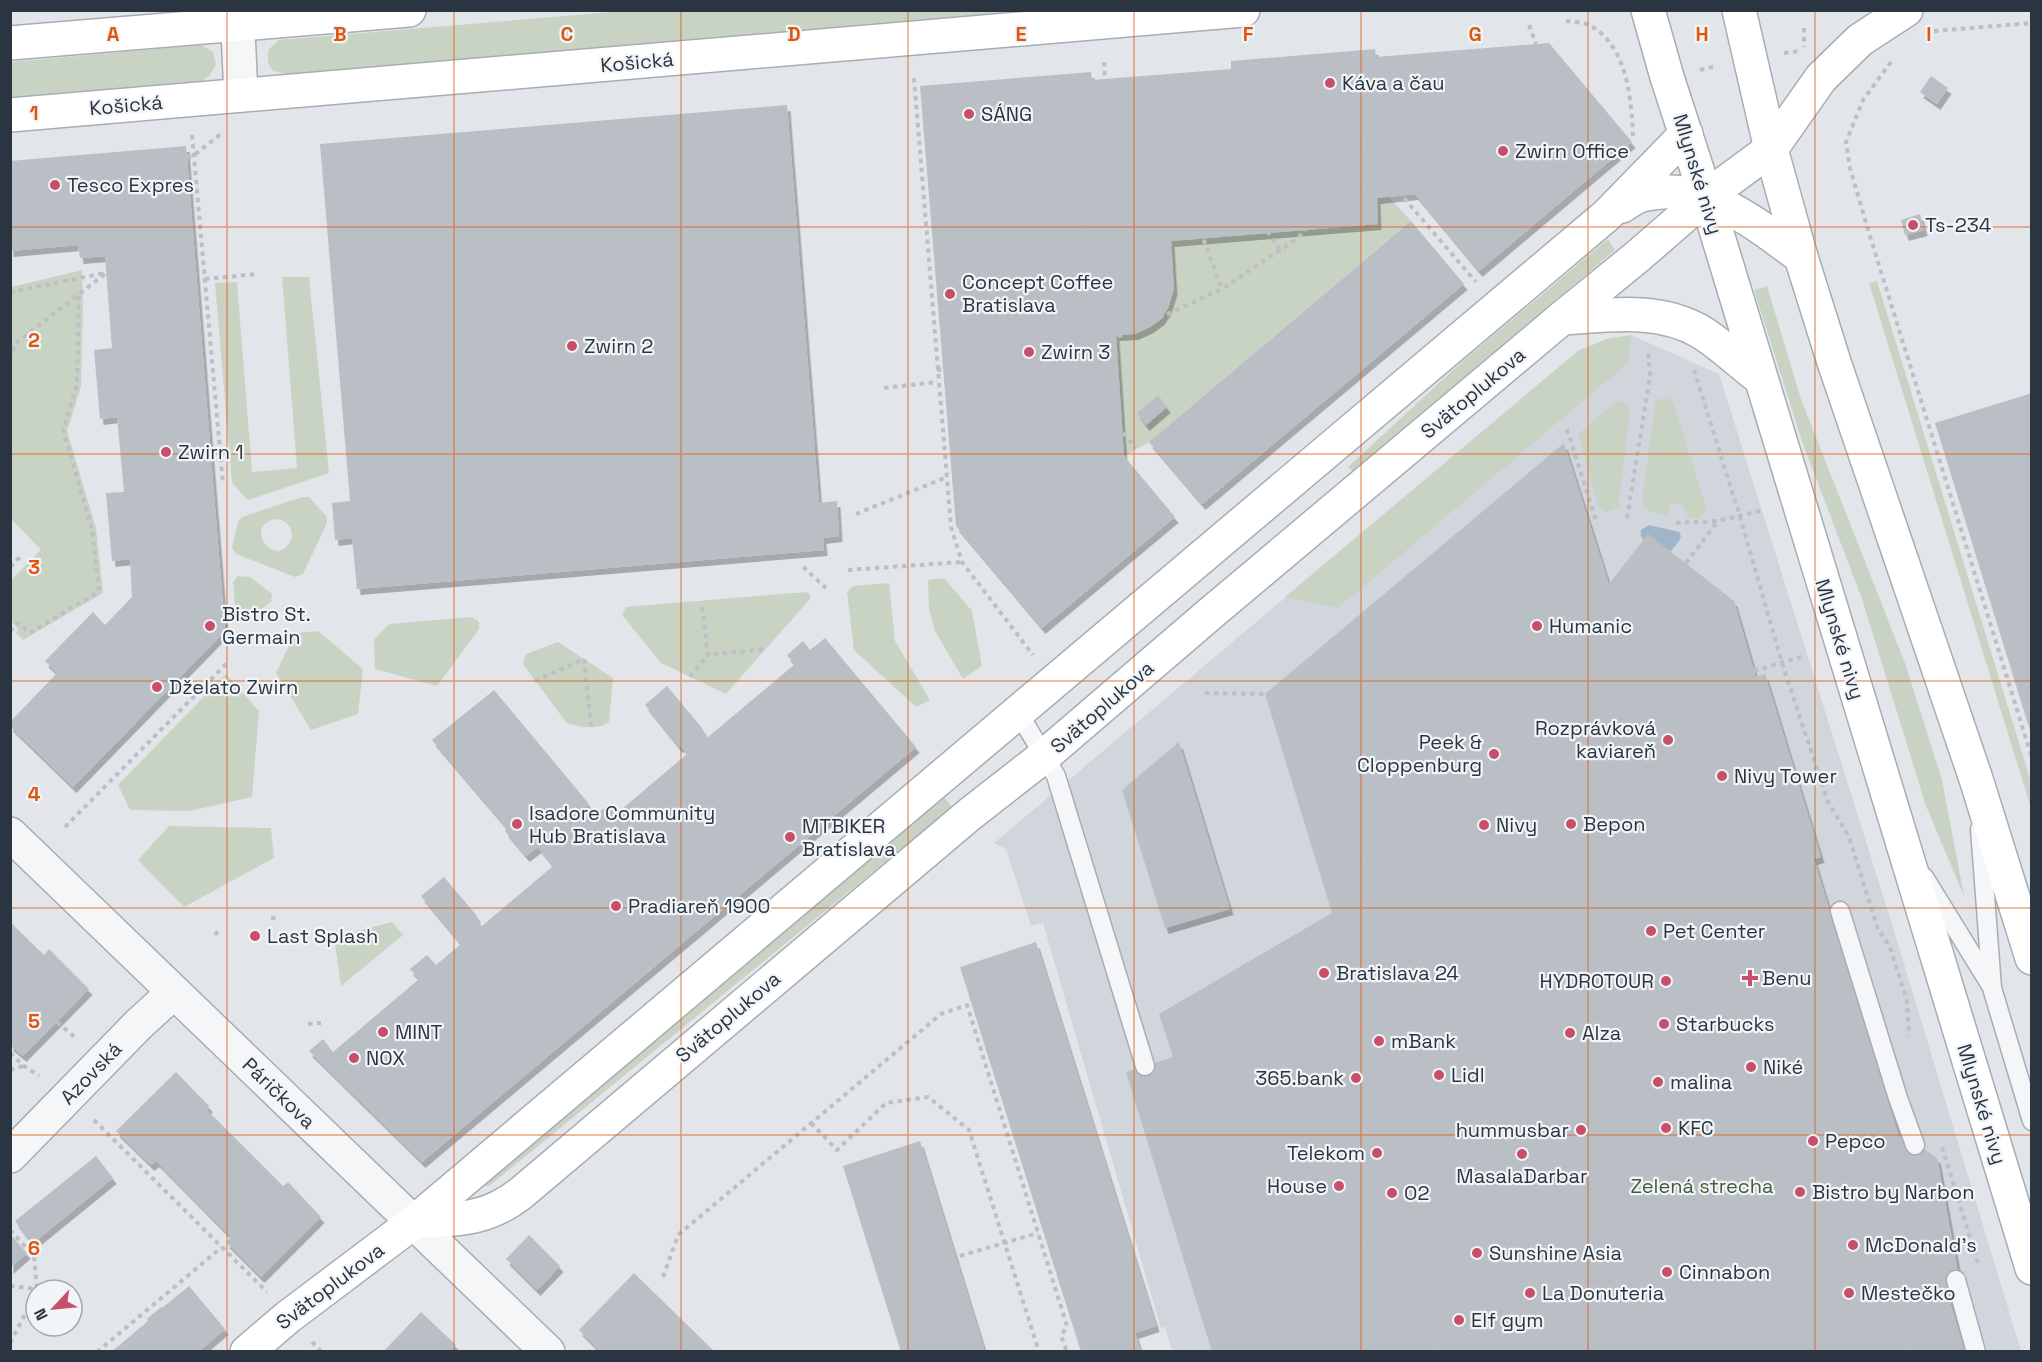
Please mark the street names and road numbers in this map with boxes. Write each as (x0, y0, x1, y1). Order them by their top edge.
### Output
street label: Košická (599, 46, 675, 78)
street label: Košická (88, 89, 164, 121)
street label: Mlynské nivy (1667, 111, 1729, 237)
street label: Svätoplukova (1415, 342, 1531, 444)
street label: Mlynské nivy (1809, 576, 1871, 702)
street label: Svätoplukova (1045, 655, 1159, 759)
street label: Svätoplukova (670, 966, 786, 1068)
street label: Azovská (55, 1036, 127, 1110)
street label: Mlynské nivy (1951, 1041, 2013, 1167)
street label: Páričkova (237, 1052, 321, 1134)
street label: Svätoplukova (271, 1237, 389, 1335)

